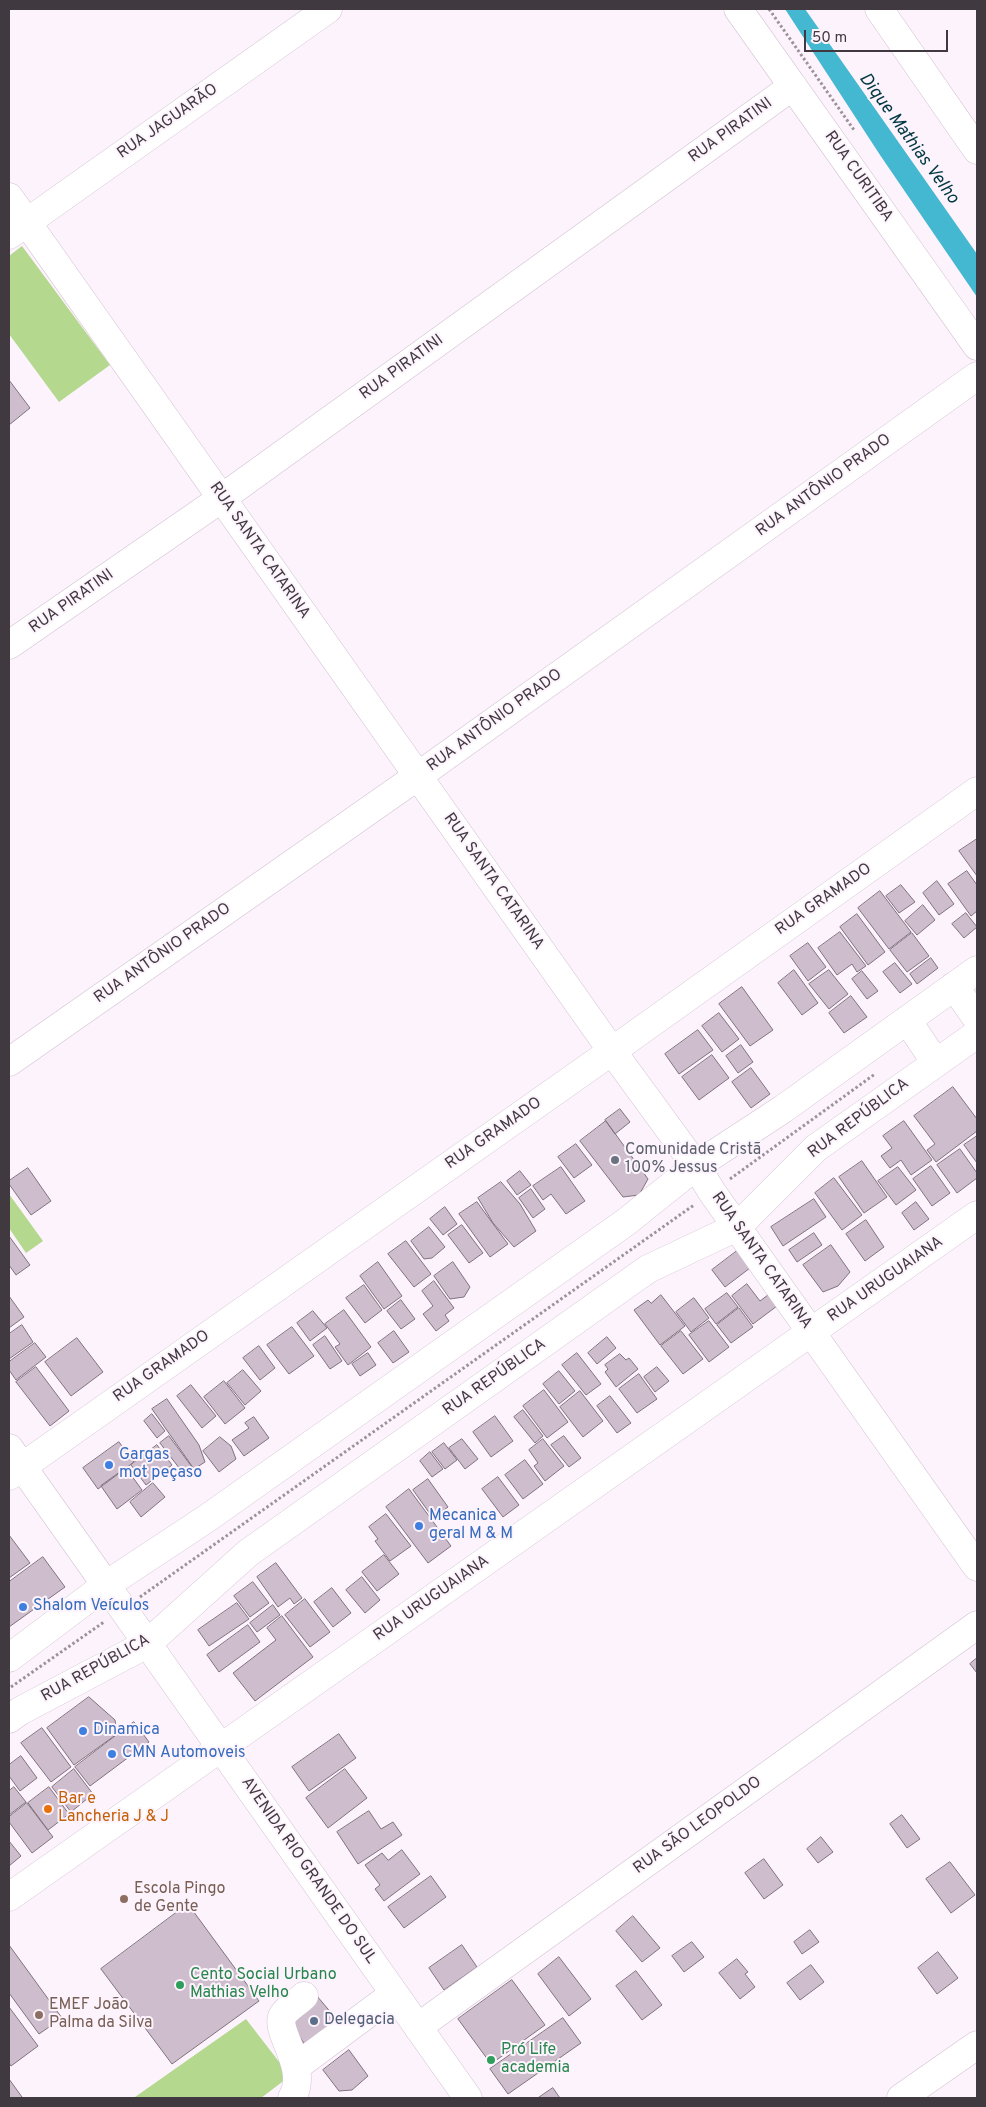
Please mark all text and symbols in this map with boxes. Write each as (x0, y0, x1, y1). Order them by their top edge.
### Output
scale bar (806, 20, 950, 52)
text: 50 m (812, 29, 847, 48)
water label: Dique Mathias Velho (853, 69, 963, 209)
street label: RUA JAGUARÃO (114, 80, 222, 164)
street label: RUA PIRATINI (685, 94, 777, 168)
street label: RUA CURITIBA (820, 128, 896, 226)
street label: RUA PIRATINI (356, 331, 448, 405)
street label: RUA ANTÔNIO PRADO (753, 431, 895, 541)
street label: RUA SANTA CATARINA (205, 479, 313, 623)
street label: RUA PIRATINI (26, 566, 118, 638)
street label: RUA ANTÔNIO PRADO (424, 666, 566, 776)
street label: RUA SANTA CATARINA (439, 810, 547, 954)
street label: RUA GRAMADO (772, 860, 876, 940)
street label: RUA ANTÔNIO PRADO (91, 900, 235, 1008)
street label: RUA REPÚBLICA (805, 1075, 913, 1163)
street label: RUA GRAMADO (442, 1094, 546, 1174)
place label: Comunidade Cristã 100% Jessus (625, 1141, 761, 1179)
marker: Comunidade Cristã 100% Jessus (609, 1154, 621, 1166)
street label: RUA SANTA CATARINA (707, 1189, 815, 1333)
street label: RUA URUGUAIANA (825, 1233, 947, 1327)
street label: RUA GRAMADO (110, 1327, 214, 1407)
street label: RUA REPÚBLICA (440, 1335, 550, 1421)
place label: Gargas mot peçaso (119, 1446, 202, 1484)
marker: Gargas mot peçaso (103, 1459, 115, 1471)
place label: Mecanica geral M & M (429, 1507, 513, 1545)
marker: Mecanica geral M & M (413, 1520, 425, 1532)
street label: RUA URUGUAIANA (371, 1552, 493, 1646)
place label: Shalom Veículos (33, 1597, 149, 1617)
marker: Shalom Veículos (17, 1601, 29, 1613)
street label: RUA REPÚBLICA (38, 1631, 154, 1707)
place label: Dinamica (93, 1721, 160, 1741)
marker: Dinamica (77, 1725, 89, 1737)
place label: CMN Automoveis (122, 1744, 246, 1764)
marker: CMN Automoveis (106, 1748, 118, 1760)
street label: RUA SÃO LEOPOLDO (630, 1773, 766, 1879)
street label: AVENIDA RIO GRANDE DO SUL (236, 1774, 380, 1968)
place label: Bar e Lancheria J & J (58, 1790, 169, 1828)
marker: Bar e Lancheria J & J (42, 1803, 54, 1815)
place label: Escola Pingo de Gente (134, 1880, 225, 1918)
marker: Escola Pingo de Gente (118, 1893, 130, 1905)
place label: Cento Social Urbano Mathias Velho (190, 1966, 337, 2004)
marker: Cento Social Urbano Mathias Velho (174, 1979, 186, 1991)
place label: EMEF João Palma da Silva (49, 1996, 152, 2034)
marker: EMEF João Palma da Silva (33, 2009, 45, 2021)
place label: Delegacia (324, 2011, 395, 2031)
marker: Delegacia (308, 2015, 320, 2027)
place label: Pró Life academia (501, 2041, 570, 2079)
marker: Pró Life academia (485, 2054, 497, 2066)

